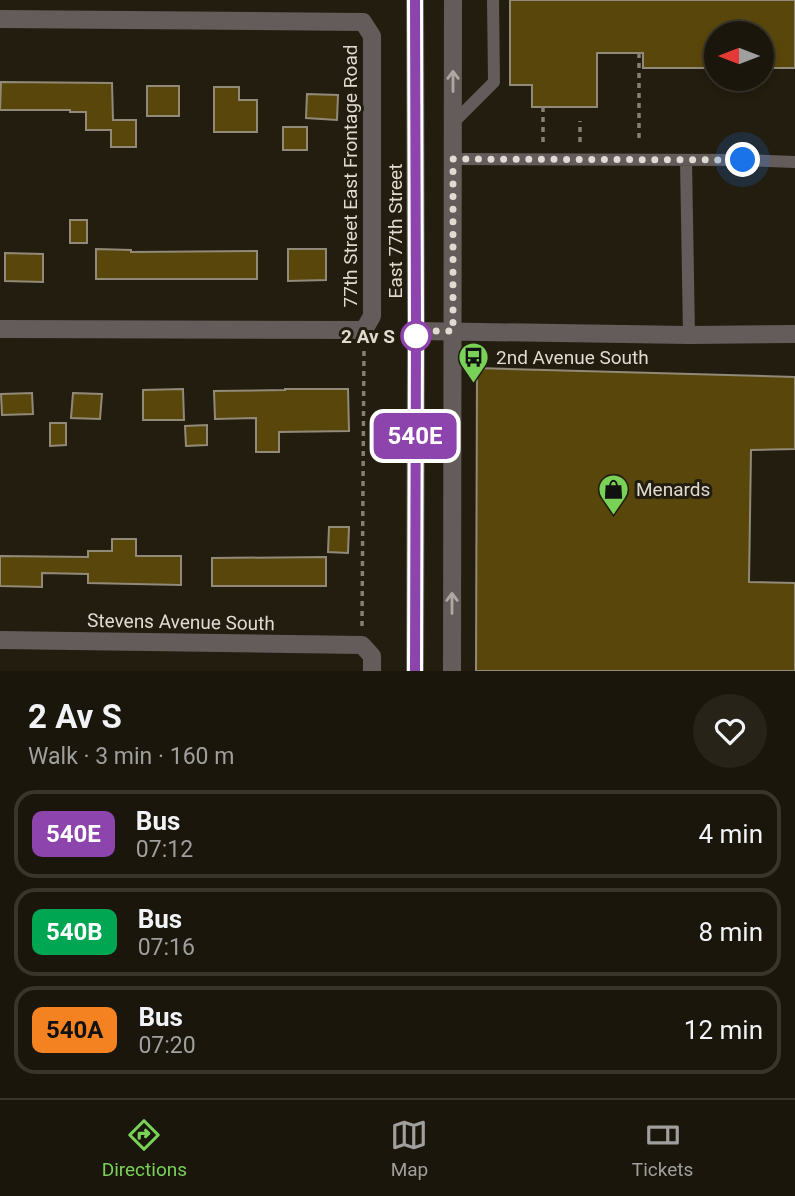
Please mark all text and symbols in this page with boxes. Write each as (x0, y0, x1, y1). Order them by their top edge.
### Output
north arrow (704, 21, 774, 91)
map controls (704, 21, 774, 91)
street label: 77th Street East Frontage Road (339, 45, 362, 307)
one-way arrow (446, 70, 460, 93)
your location (725, 142, 760, 177)
street label: East 77th Street (384, 164, 407, 298)
marker: 2 Av S (401, 321, 431, 351)
place label: 2 Av S (341, 325, 395, 348)
bus stop icon: 2nd Avenue South (456, 340, 490, 384)
place label: 2nd Avenue South (496, 346, 649, 369)
line badge: 540E (366, 413, 464, 459)
text: 540E (388, 422, 442, 450)
shop icon: Menards (596, 472, 630, 516)
place label: Menards (636, 478, 710, 501)
one-way arrow (445, 592, 459, 615)
street label: Stevens Avenue South (87, 609, 275, 635)
button: heart (693, 694, 767, 768)
text: 2 Av S (28, 697, 122, 736)
text: Walk · 3 min · 160 m (28, 743, 234, 770)
text: Bus (136, 806, 180, 836)
text: 4 min (698, 819, 763, 849)
text: 540E (46, 820, 101, 848)
text: 07:12 (136, 836, 193, 863)
text: Bus (138, 904, 182, 934)
text: 8 min (698, 917, 763, 947)
text: 540B (46, 918, 103, 946)
text: 07:16 (138, 934, 195, 961)
text: Bus (138, 1002, 183, 1032)
text: 12 min (684, 1015, 763, 1045)
text: 540A (46, 1016, 103, 1044)
text: 07:20 (138, 1032, 196, 1059)
tab: Directions (102, 1116, 187, 1181)
tab: Map (390, 1116, 428, 1181)
tab: Tickets (632, 1116, 693, 1181)

